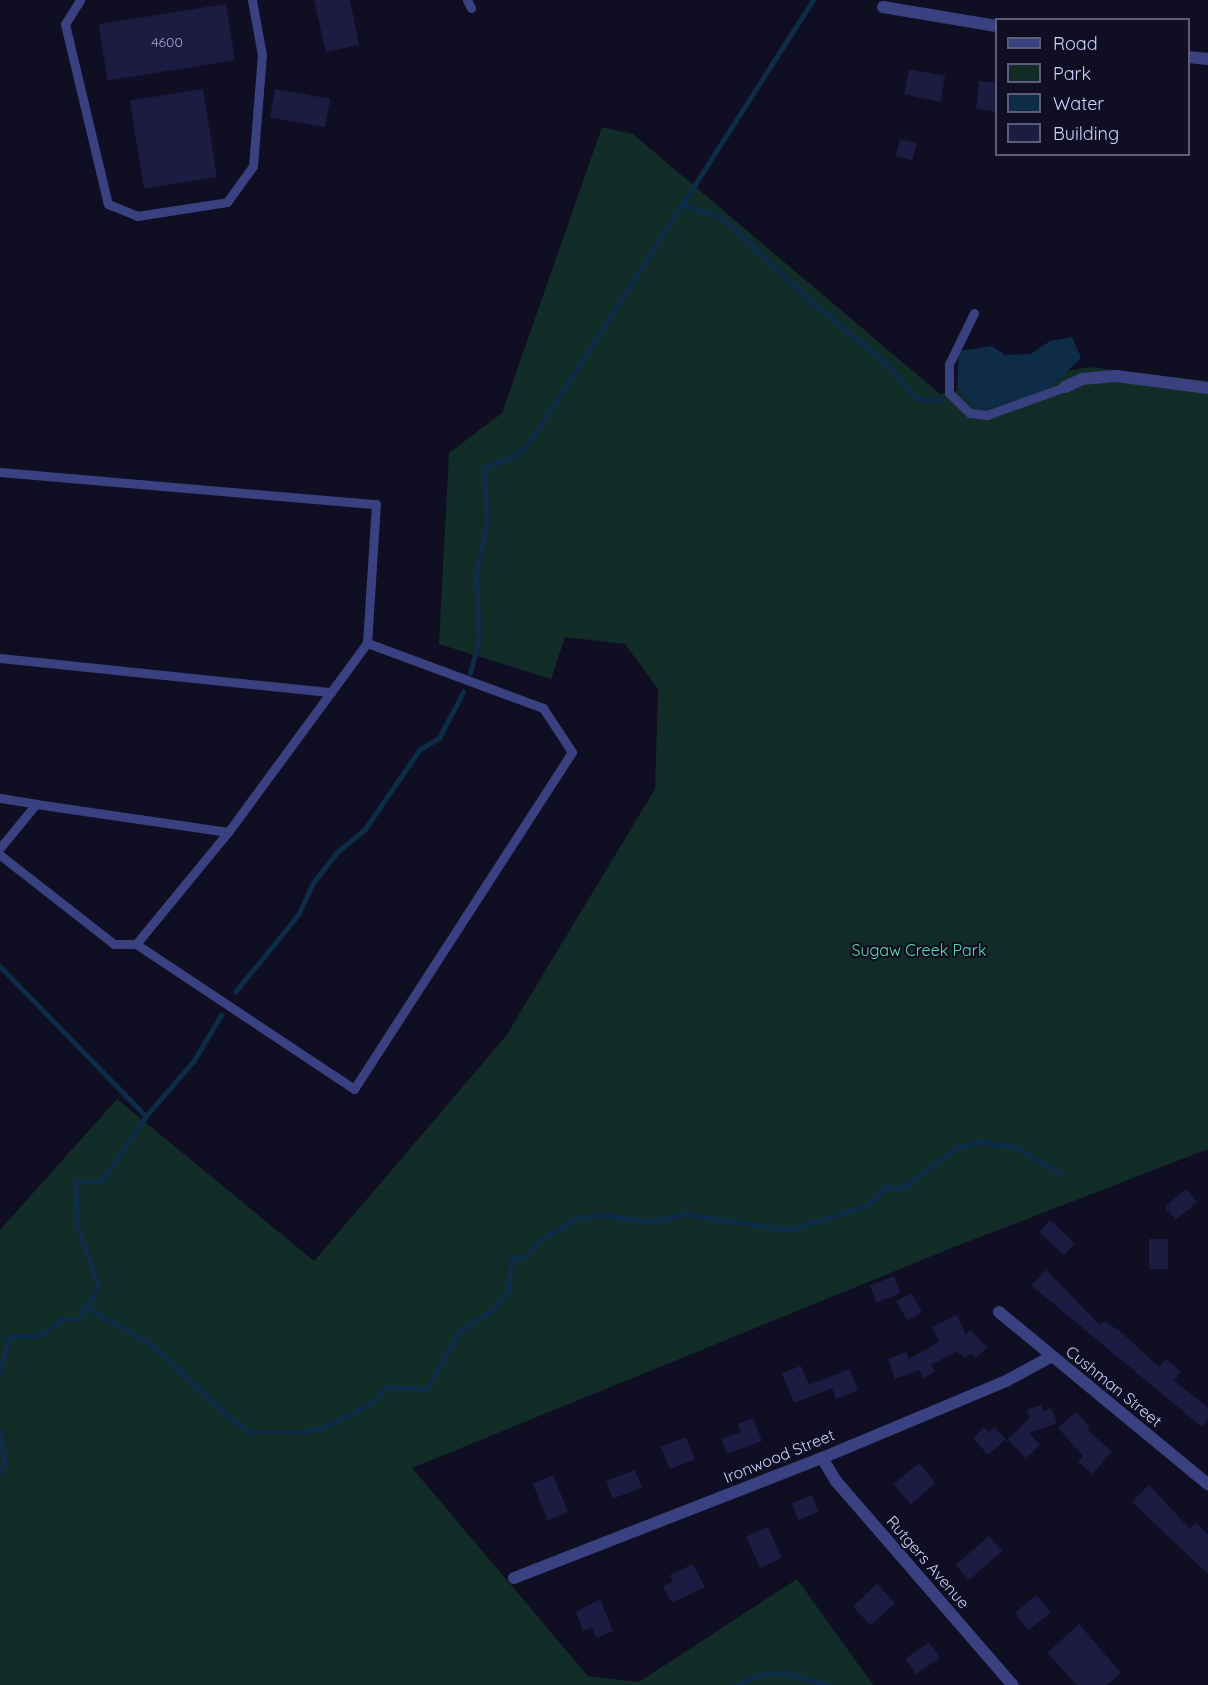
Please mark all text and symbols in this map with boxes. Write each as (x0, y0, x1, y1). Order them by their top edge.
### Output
legend (995, 18, 1190, 156)
text: Road (1053, 32, 1098, 55)
house number: 4600 (151, 34, 183, 50)
text: Park (1053, 62, 1091, 85)
text: Water (1053, 92, 1104, 115)
text: Building (1053, 122, 1119, 145)
park label: Sugaw Creek Park (852, 940, 986, 960)
street label: Cushman Street (1062, 1341, 1166, 1431)
street label: Ironwood Street (721, 1425, 837, 1487)
street label: Rutgers Avenue (883, 1512, 973, 1612)

